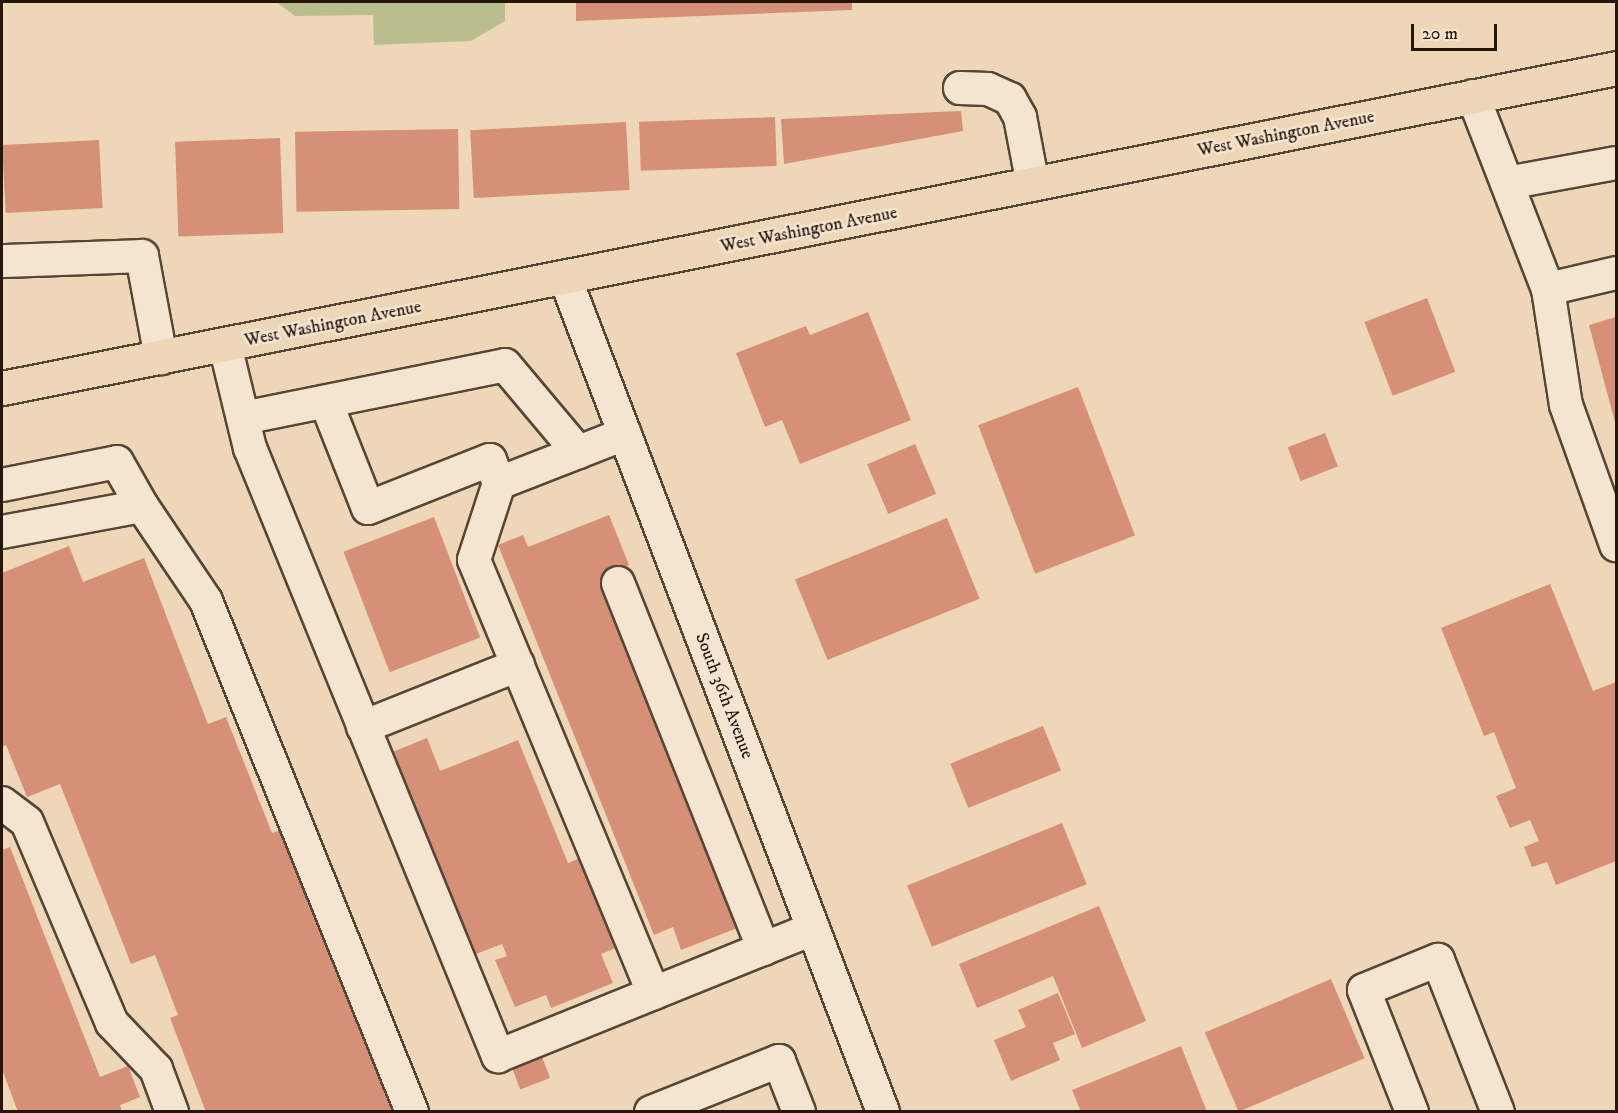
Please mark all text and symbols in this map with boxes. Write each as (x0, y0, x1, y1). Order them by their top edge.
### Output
scale bar (1414, 12, 1500, 50)
text: 20 m (1422, 23, 1458, 45)
street label: West Washington Avenue (1196, 106, 1376, 162)
street label: West Washington Avenue (719, 202, 899, 258)
street label: West Washington Avenue (243, 296, 423, 352)
street label: South 36th Avenue (690, 630, 758, 762)

